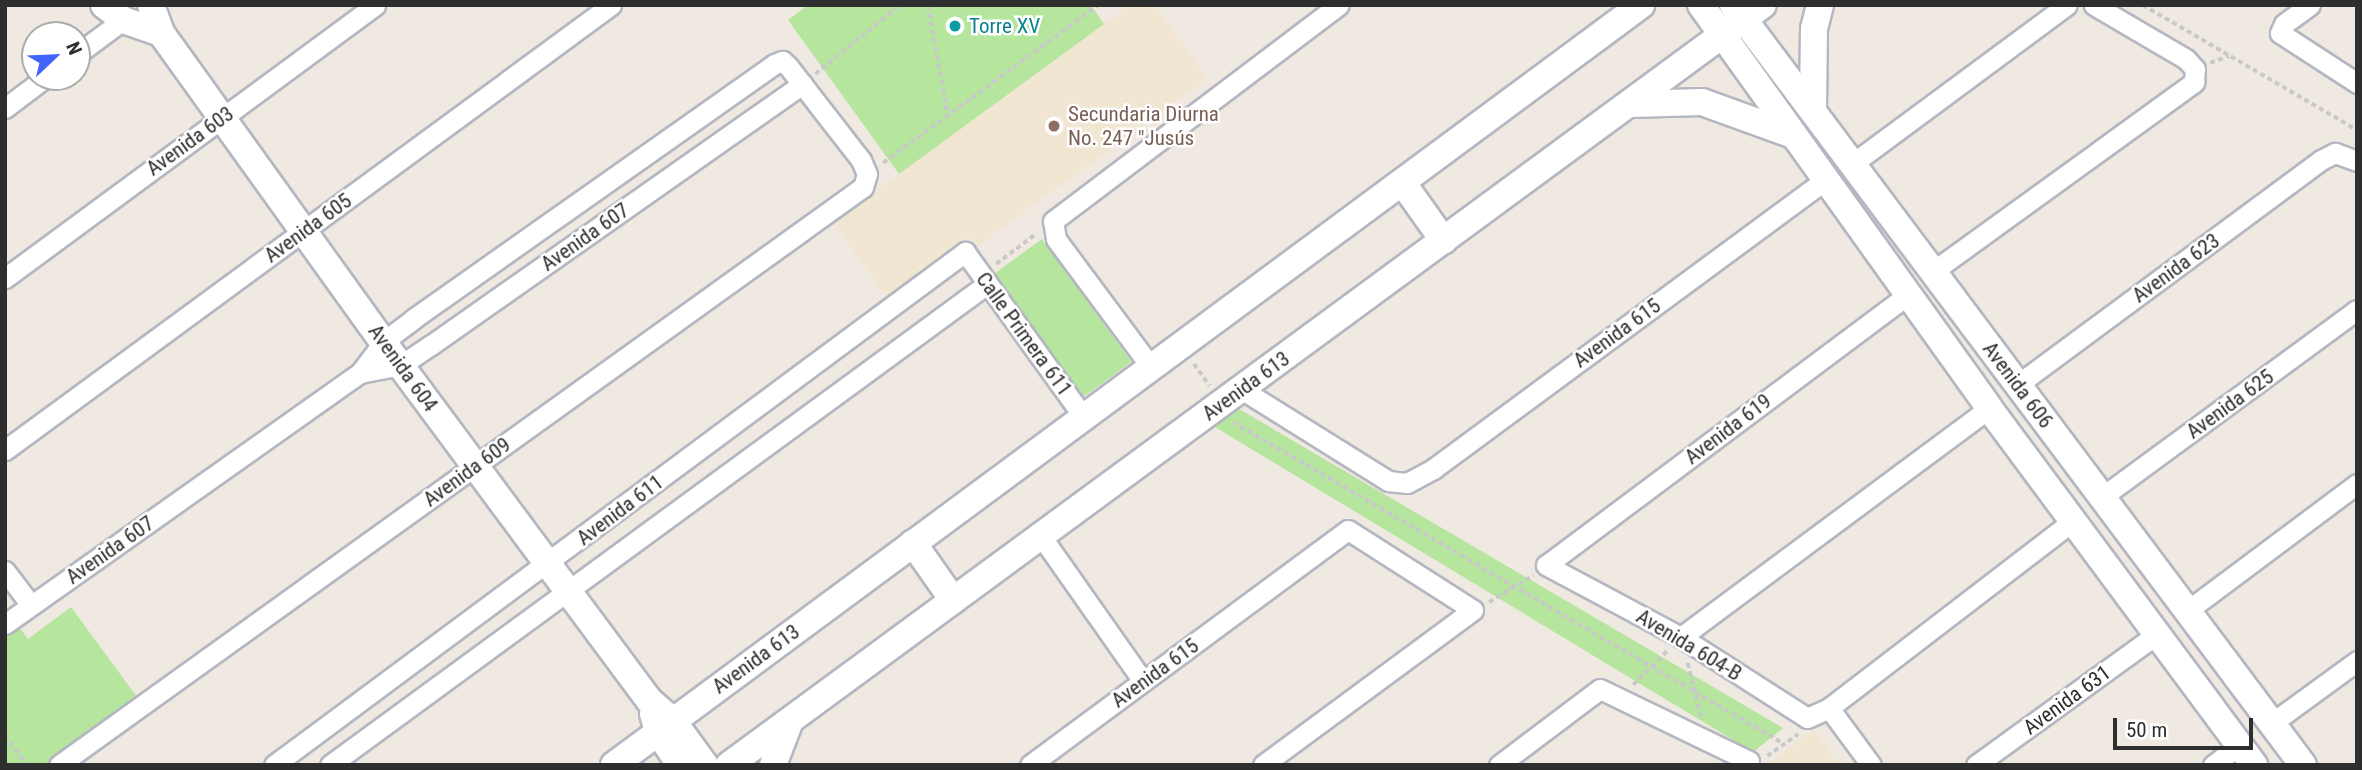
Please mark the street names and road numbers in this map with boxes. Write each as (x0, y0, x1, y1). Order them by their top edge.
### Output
street label: Avenida 603 (141, 101, 239, 181)
street label: Avenida 605 (259, 188, 357, 268)
street label: Avenida 607 (536, 198, 634, 276)
street label: Avenida 623 (2127, 228, 2225, 308)
street label: Calle Primera 611 (971, 267, 1077, 401)
street label: Avenida 615 (1568, 293, 1666, 373)
street label: Avenida 604 (363, 319, 443, 417)
street label: Avenida 606 (1977, 337, 2059, 433)
street label: Avenida 613 (1197, 346, 1295, 426)
street label: Avenida 625 (2181, 364, 2279, 444)
street label: Avenida 619 (1680, 388, 1776, 470)
street label: Avenida 609 (418, 432, 516, 512)
street label: Avenida 611 (572, 469, 668, 551)
street label: Avenida 607 (61, 511, 159, 589)
street label: Avenida 604-B (1632, 604, 1746, 686)
street label: Avenida 613 (707, 619, 805, 699)
street label: Avenida 615 (1106, 633, 1204, 713)
street label: Avenida 631 (2018, 660, 2116, 740)

